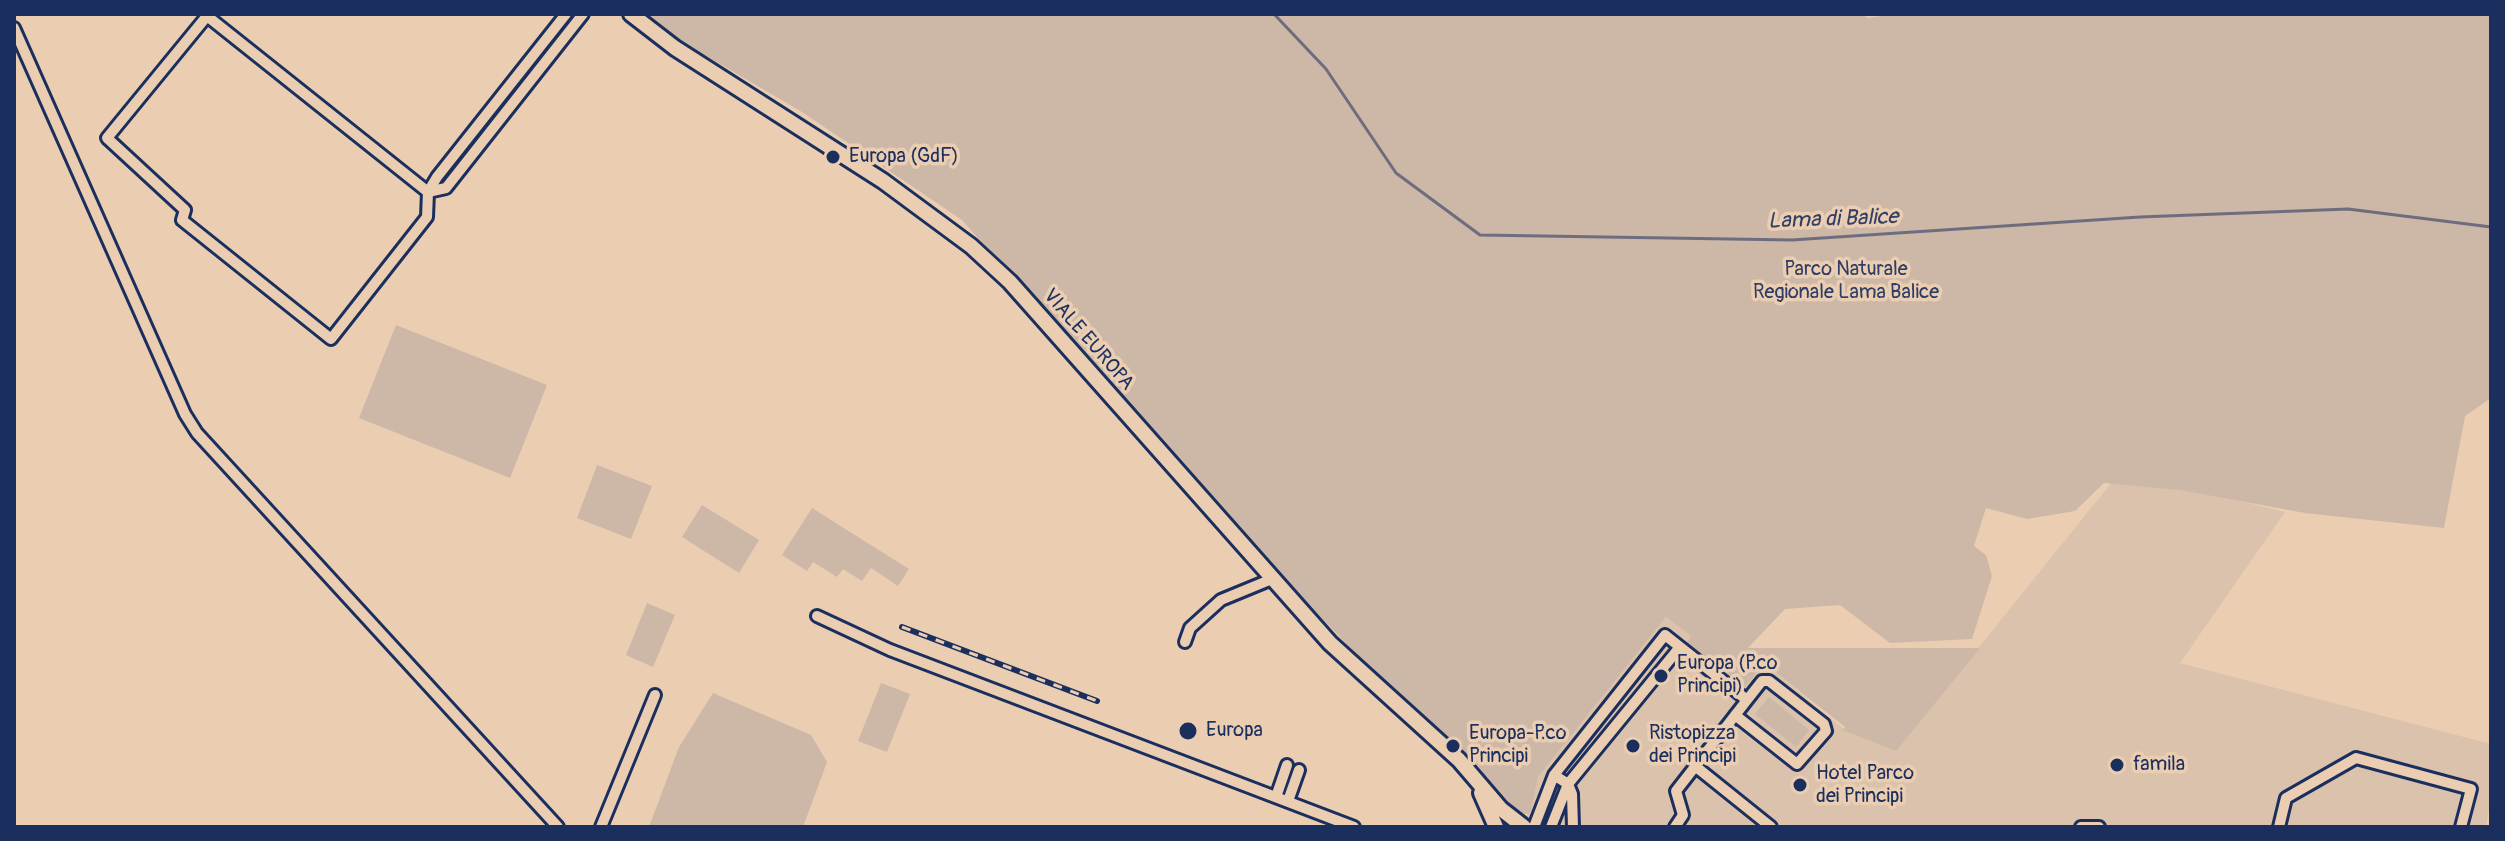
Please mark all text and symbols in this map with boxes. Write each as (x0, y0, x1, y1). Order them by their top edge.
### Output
place label: Europa (GdF) (849, 145, 959, 169)
marker: Europa (GdF) (824, 148, 842, 166)
water label: Lama di Balice (1767, 205, 1899, 235)
park label: Parco Naturale Regionale Lama Balice (1753, 258, 1939, 305)
street label: VIALE EUROPA (1037, 284, 1139, 396)
place label: Europa (P.co Principi) (1677, 652, 1777, 699)
marker: Europa (P.co Principi) (1652, 667, 1670, 685)
place label: Europa (1206, 719, 1263, 743)
marker: Europa (1177, 720, 1199, 742)
place label: Europa-P.co Principi (1469, 722, 1567, 769)
place label: Ristopizza dei Principi (1649, 722, 1736, 769)
marker: Europa-P.co Principi (1444, 737, 1462, 755)
marker: Ristopizza dei Principi (1624, 737, 1642, 755)
place label: famila (2133, 753, 2185, 777)
marker: famila (2108, 756, 2126, 774)
place label: Hotel Parco dei Principi (1816, 762, 1914, 809)
marker: Hotel Parco dei Principi (1791, 776, 1809, 794)

